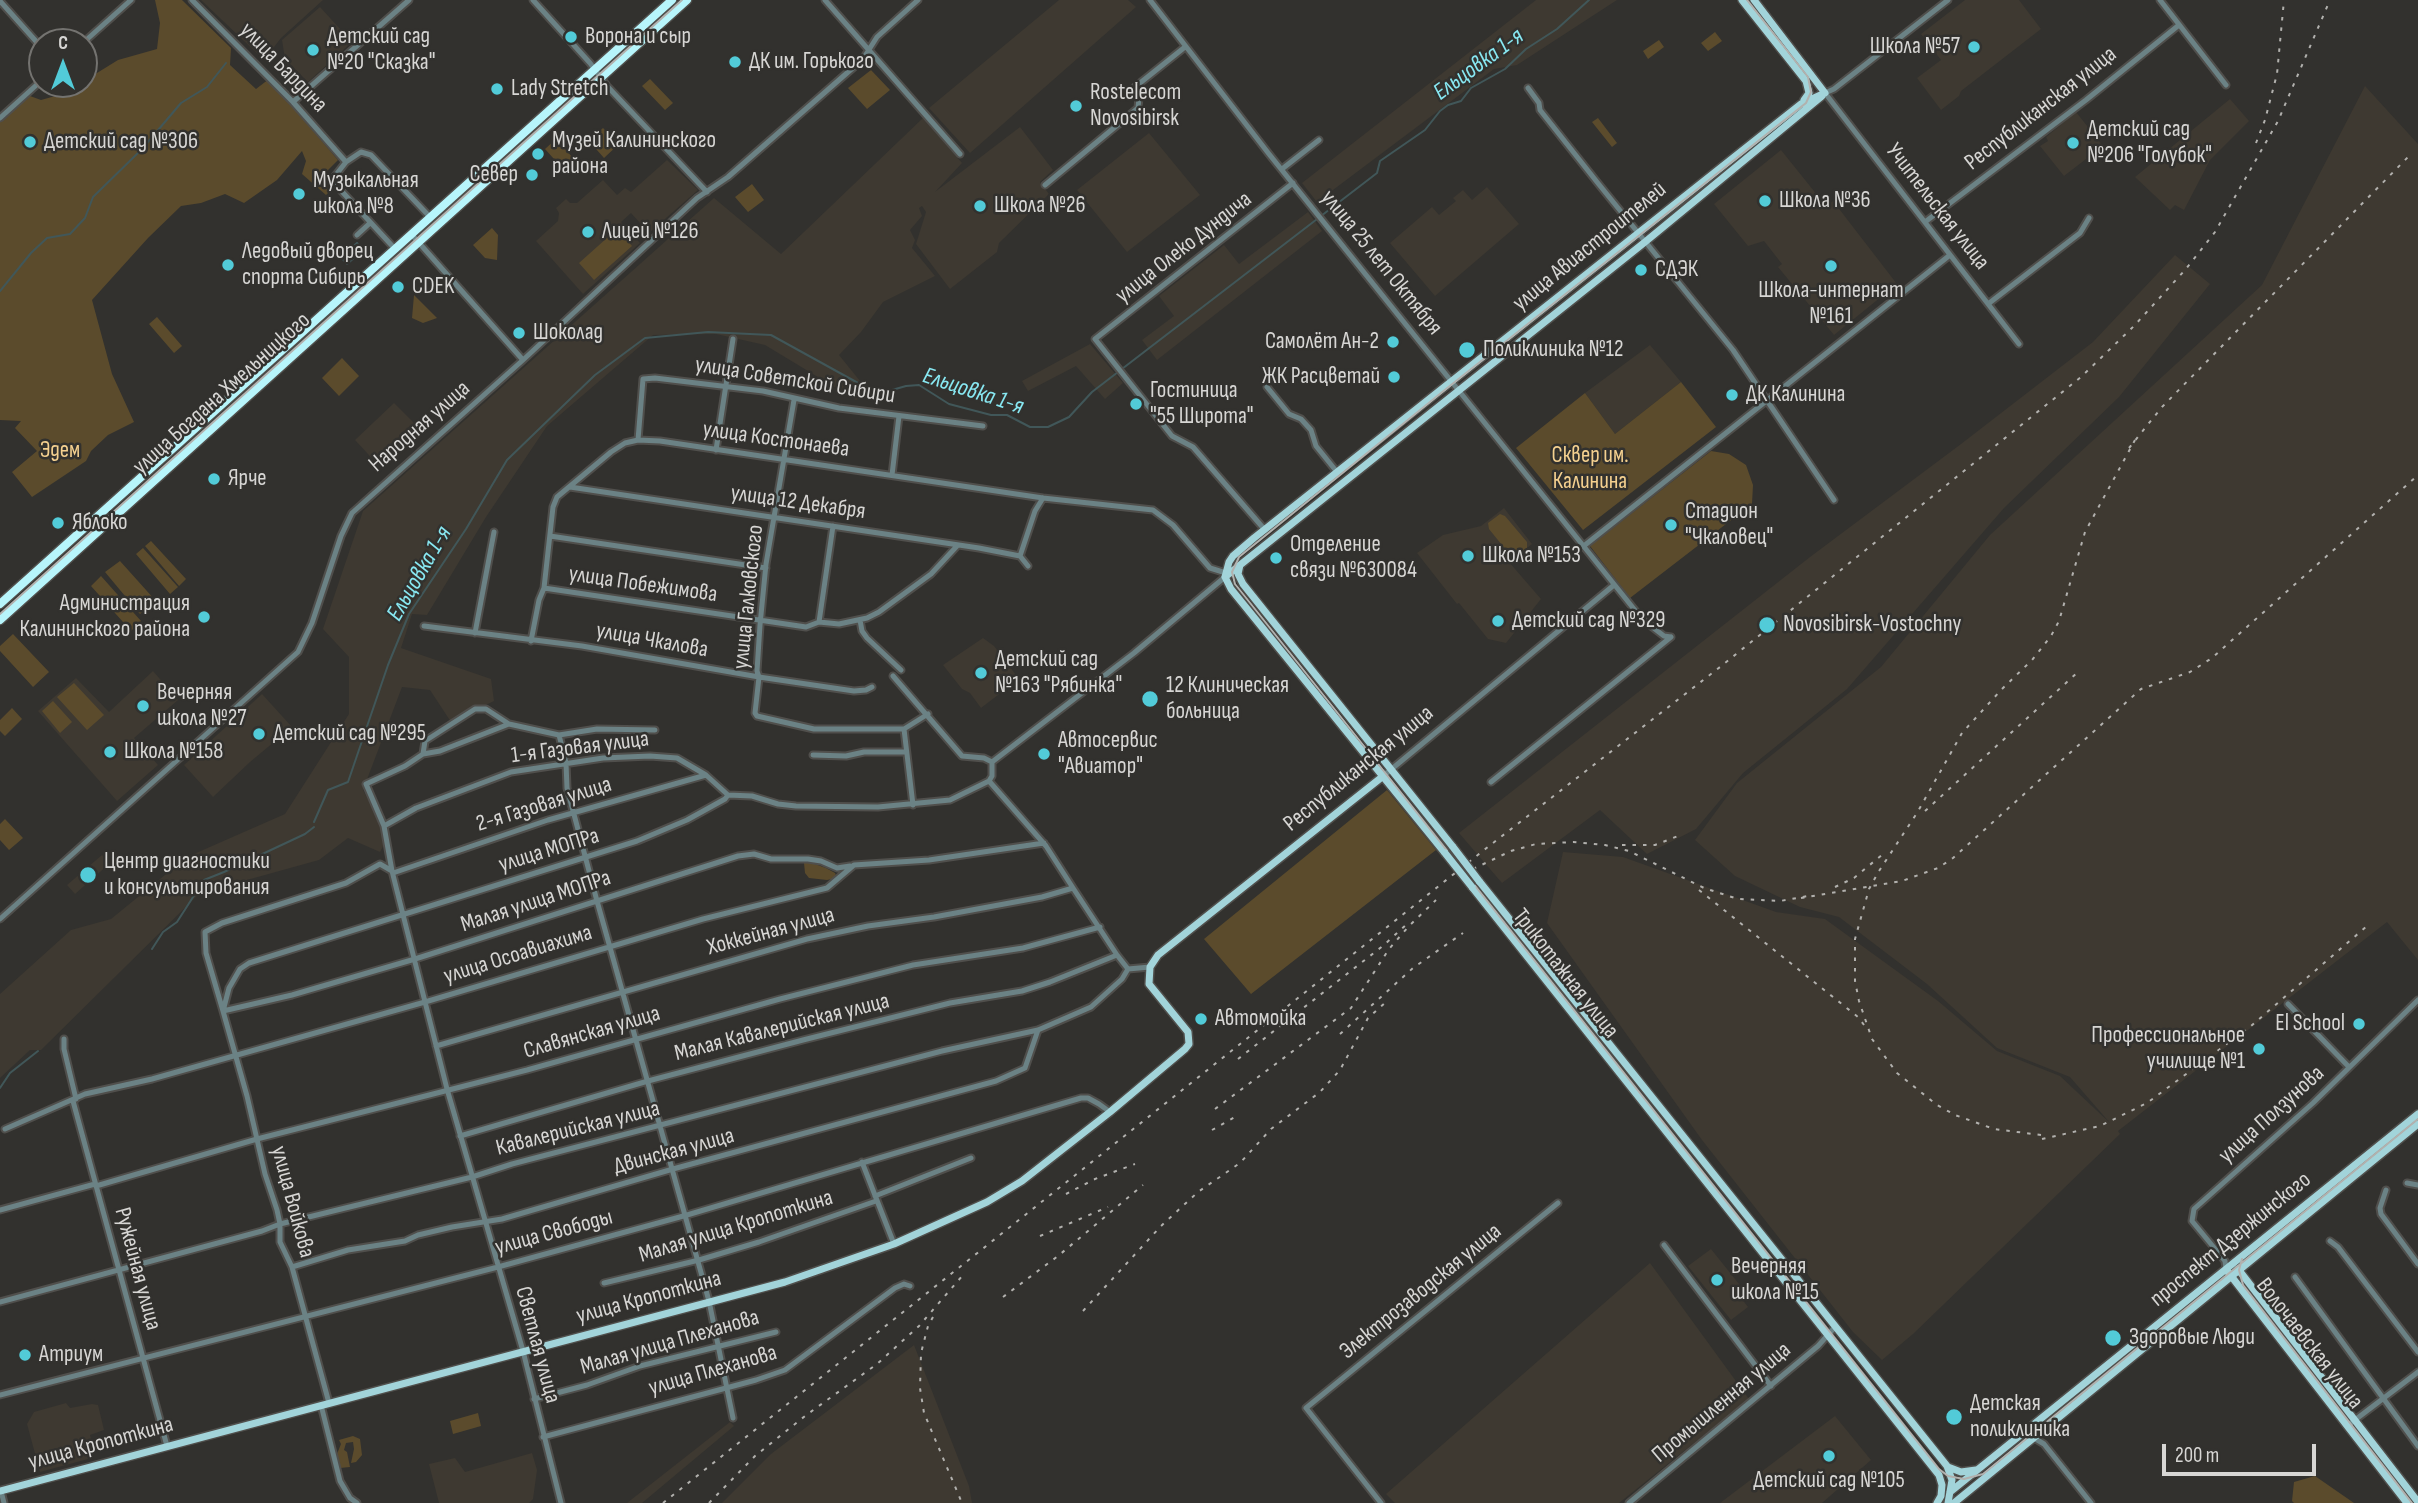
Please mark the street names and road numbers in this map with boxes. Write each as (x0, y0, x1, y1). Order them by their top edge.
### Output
street label: улица Бардина (233, 17, 333, 119)
street label: Республиканская улица (1960, 41, 2122, 177)
street label: Учительская улица (1879, 138, 1995, 276)
street label: улица Авиастроителей (1508, 177, 1672, 317)
street label: улица 25 лет Октября (1314, 185, 1448, 341)
street label: улица Олеко Дундича (1110, 186, 1258, 310)
street label: улица Богдана Хмельницкого (128, 307, 316, 481)
street label: улица Советской Сибири (693, 352, 897, 410)
street label: Народная улица (364, 376, 476, 478)
street label: улица Костонаева (701, 416, 851, 464)
street label: улица 12 Декабря (729, 480, 867, 526)
street label: улица Галковского (728, 523, 770, 671)
street label: улица Побежимова (567, 561, 719, 609)
street label: улица Чкалова (594, 618, 710, 664)
street label: Республиканская улица (1278, 700, 1440, 838)
street label: 1-я Газовая улица (510, 726, 650, 770)
street label: 2-я Газовая улица (473, 771, 615, 839)
street label: улица МОПРа (495, 823, 603, 879)
street label: Малая улица МОПРа (458, 865, 614, 939)
street label: Хоккейная улица (704, 902, 838, 962)
street label: Трикотажная улица (1506, 904, 1624, 1044)
street label: улица Осоавиахима (441, 919, 595, 991)
street label: Малая Кавалерийская улица (672, 988, 892, 1068)
street label: Славянская улица (521, 1000, 663, 1066)
street label: улица Ползунова (2213, 1060, 2331, 1170)
street label: Кавалерийская улица (493, 1095, 663, 1163)
street label: Двинская улица (611, 1123, 737, 1181)
street label: улица Войкова (264, 1143, 320, 1261)
street label: проспект Дзержинского (2145, 1167, 2317, 1313)
street label: Малая улица Кропоткина (636, 1184, 836, 1270)
street label: улица Свободы (492, 1204, 616, 1262)
street label: Ружейная улица (107, 1205, 167, 1333)
street label: Электрозаводская улица (1334, 1218, 1508, 1366)
street label: улица Кропоткина (574, 1265, 724, 1331)
street label: Волочаевская улица (2249, 1273, 2369, 1415)
street label: Светлая улица (508, 1284, 566, 1406)
street label: Малая улица Плеханова (577, 1304, 763, 1382)
street label: Промышленная улица (1647, 1337, 1797, 1469)
street label: улица Плеханова (646, 1340, 780, 1402)
street label: улица Кропоткина (26, 1411, 176, 1477)

